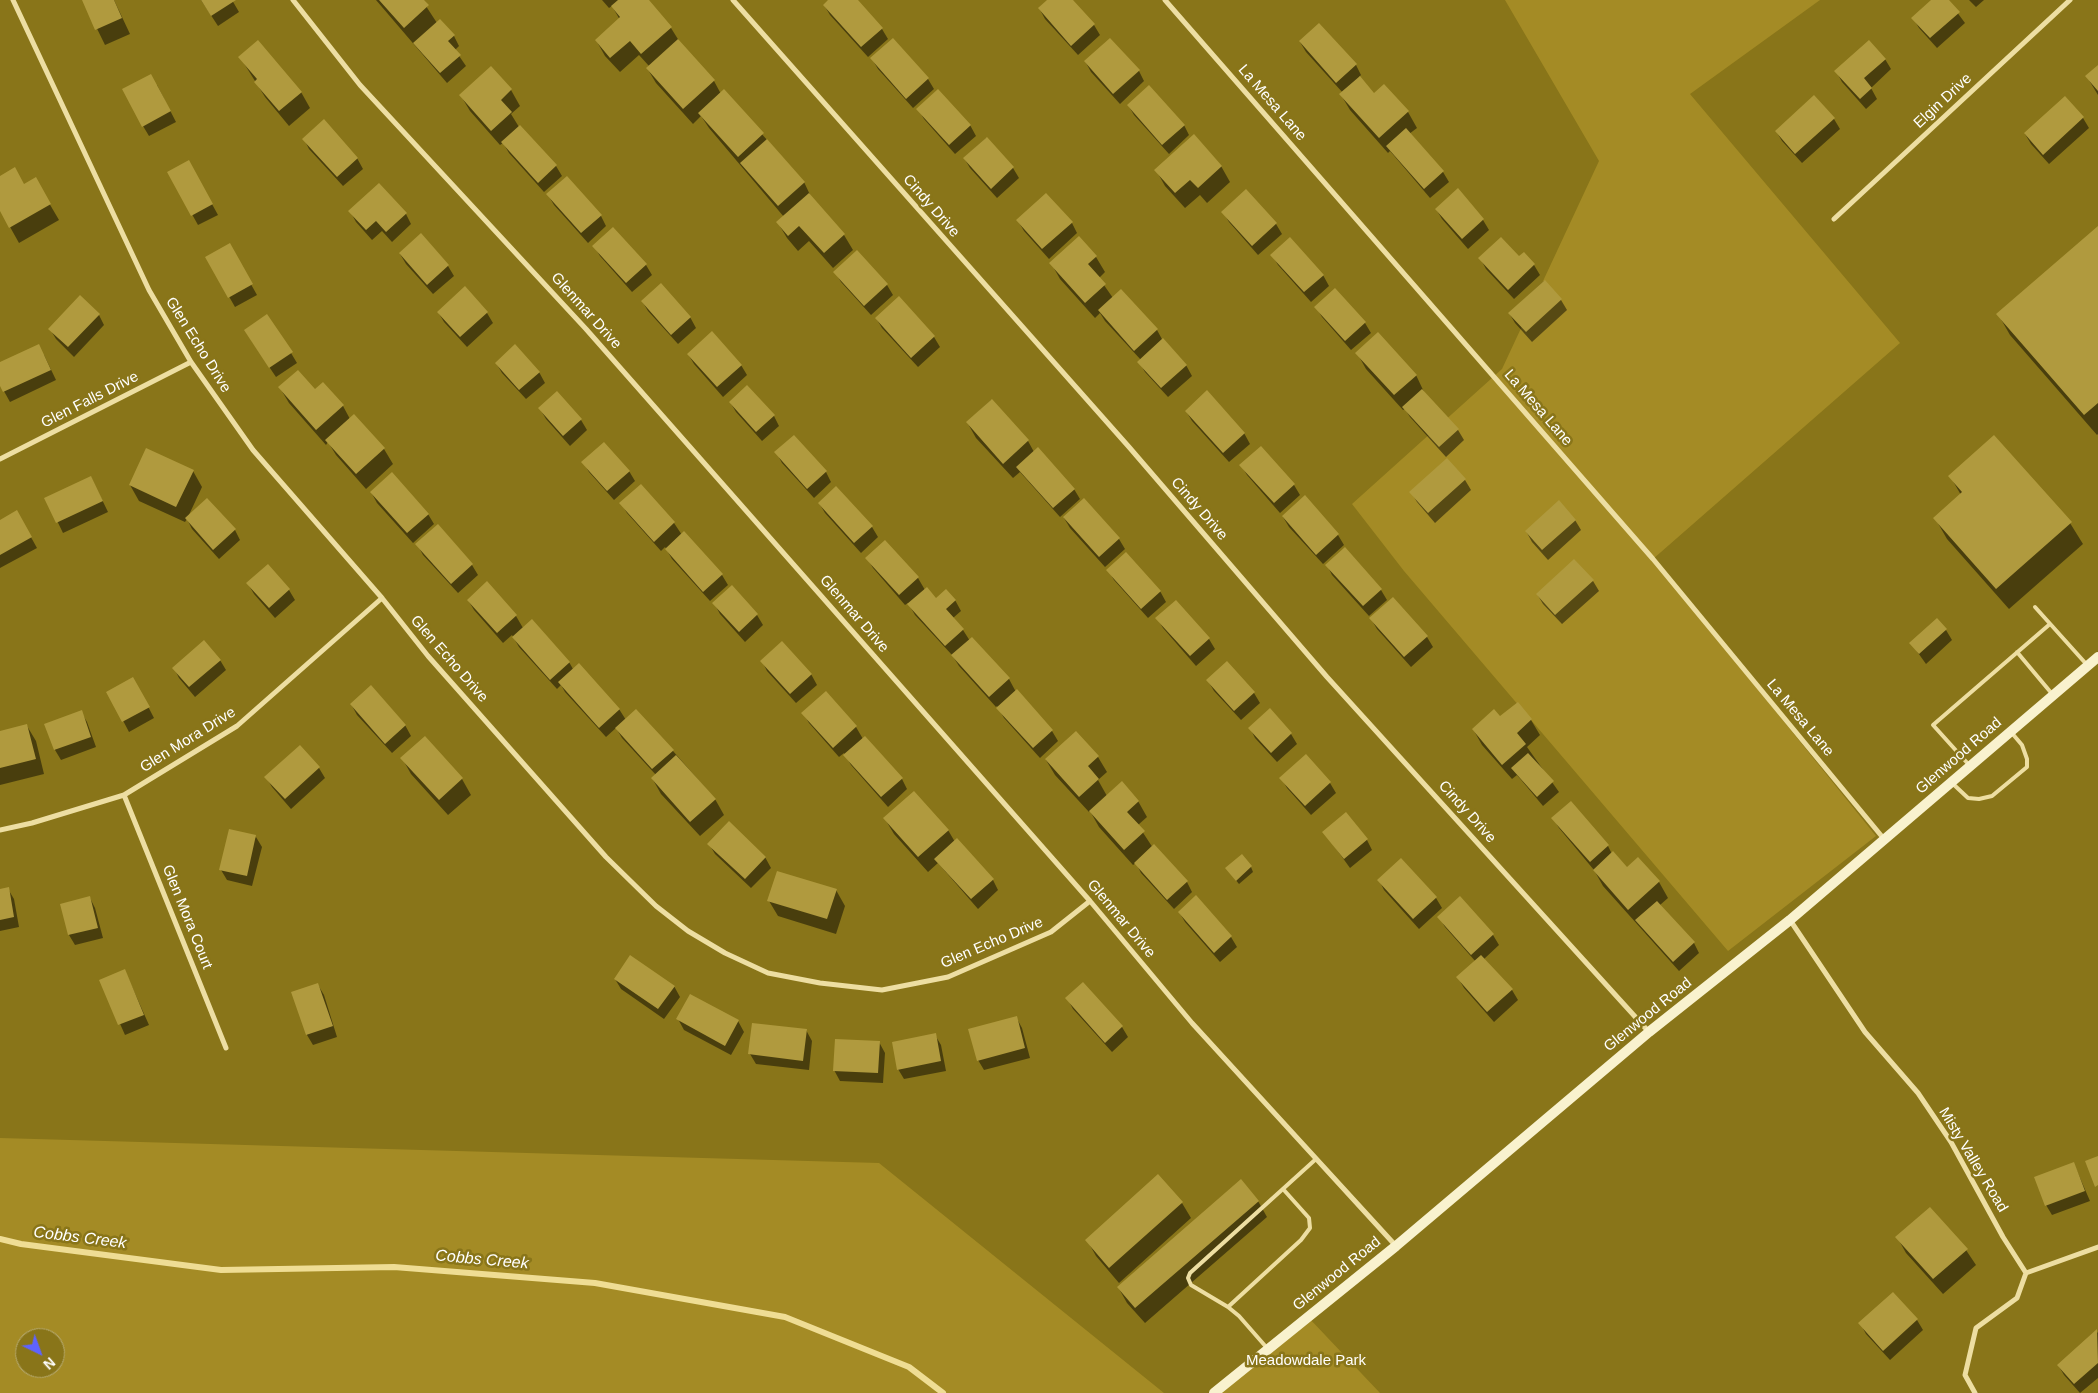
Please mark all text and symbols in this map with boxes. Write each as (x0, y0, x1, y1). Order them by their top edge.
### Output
street label: La Mesa Lane (1234, 61, 1310, 145)
street label: Elgin Drive (1910, 70, 1976, 132)
street label: Cindy Drive (899, 171, 963, 241)
street label: Glenmar Drive (547, 269, 625, 353)
street label: Glen Echo Drive (161, 294, 235, 396)
street label: La Mesa Lane (1500, 366, 1576, 450)
street label: Glen Falls Drive (38, 368, 142, 432)
street label: Cindy Drive (1167, 474, 1231, 544)
street label: Glenmar Drive (815, 572, 893, 656)
street label: Glen Echo Drive (406, 612, 492, 706)
street label: La Mesa Lane (1763, 676, 1837, 760)
street label: Glen Mora Drive (137, 703, 239, 777)
street label: Glenwood Road (1913, 714, 2005, 798)
street label: Cindy Drive (1434, 777, 1500, 847)
street label: Glen Mora Court (158, 862, 216, 972)
street label: Glenmar Drive (1083, 876, 1159, 962)
street label: Glen Echo Drive (938, 913, 1046, 973)
street label: Glenwood Road (1601, 974, 1695, 1056)
street label: Misty Valley Road (1935, 1104, 2011, 1216)
water label: Cobbs Creek (32, 1223, 128, 1253)
street label: Glenwood Road (1290, 1233, 1384, 1315)
water label: Cobbs Creek (435, 1246, 529, 1274)
north arrow (15, 1328, 65, 1378)
park label: Meadowdale Park (1246, 1352, 1366, 1370)
text: N (40, 1354, 58, 1373)

